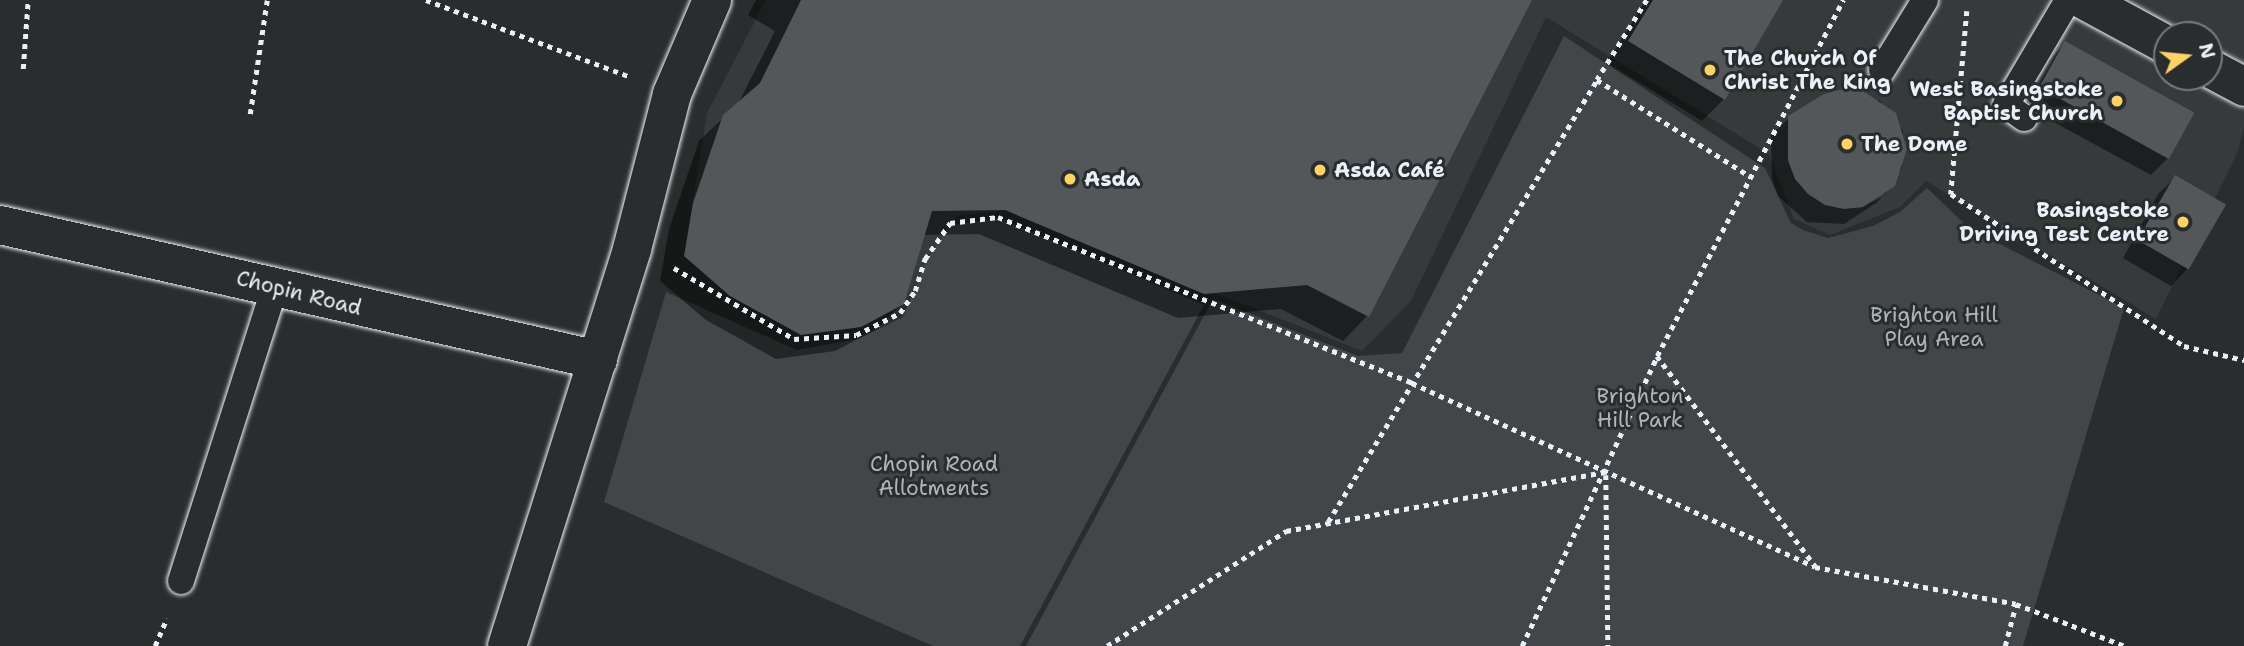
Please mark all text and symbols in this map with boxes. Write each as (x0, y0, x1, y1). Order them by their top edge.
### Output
north arrow (2153, 21, 2223, 91)
text: N (2193, 40, 2221, 61)
place label: The Church Of Christ The King (1724, 45, 1891, 95)
marker: The Church Of Christ The King (1702, 62, 1718, 78)
place label: West Basingstoke Baptist Church (1909, 76, 2103, 126)
marker: West Basingstoke Baptist Church (2109, 93, 2125, 109)
place label: The Dome (1861, 131, 1968, 157)
marker: The Dome (1839, 136, 1855, 152)
place label: Asda Café (1334, 157, 1445, 183)
marker: Asda Café (1312, 162, 1328, 178)
place label: Asda (1084, 166, 1140, 192)
marker: Asda (1062, 171, 1078, 187)
place label: Basingstoke Driving Test Centre (1959, 197, 2169, 247)
marker: Basingstoke Driving Test Centre (2175, 214, 2191, 230)
street label: Chopin Road (234, 265, 364, 321)
park label: Brighton Hill Play Area (1870, 302, 1998, 352)
park label: Brighton Hill Park (1597, 383, 1683, 433)
park label: Chopin Road Allotments (870, 451, 998, 501)

